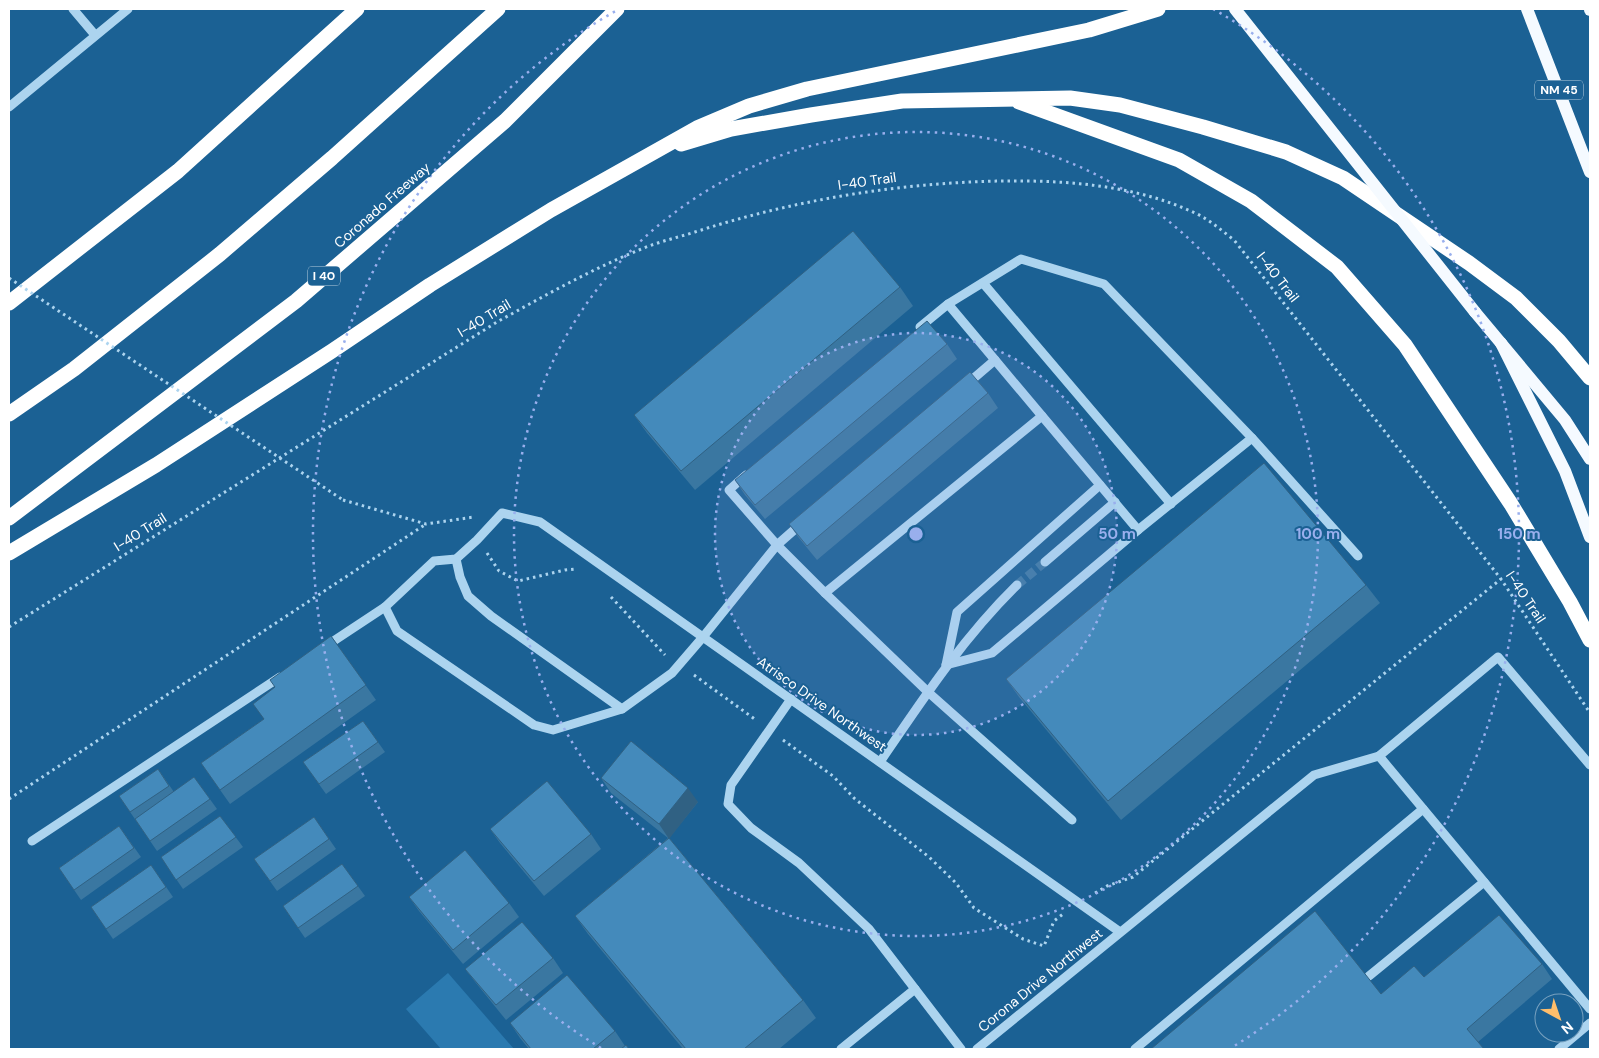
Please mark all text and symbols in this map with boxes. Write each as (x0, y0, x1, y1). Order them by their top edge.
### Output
road number: NM 45 (1535, 80, 1583, 100)
street label: Coronado Freeway (330, 158, 434, 252)
street label: I-40 Trail (837, 168, 897, 194)
street label: I-40 Trail (1253, 248, 1303, 306)
road number: I 40 (308, 266, 340, 286)
street label: I-40 Trail (454, 295, 514, 341)
street label: I-40 Trail (110, 509, 170, 555)
text: 50 m (1098, 524, 1136, 544)
text: 100 m (1296, 524, 1340, 544)
text: 150 m (1498, 524, 1541, 544)
centre of rings (907, 525, 925, 543)
street label: I-40 Trail (1502, 568, 1550, 626)
street label: Atrisco Drive Northwest (754, 652, 890, 756)
street label: Corona Drive Northwest (974, 924, 1106, 1036)
north arrow (1534, 993, 1584, 1043)
text: N (1558, 1018, 1577, 1038)

